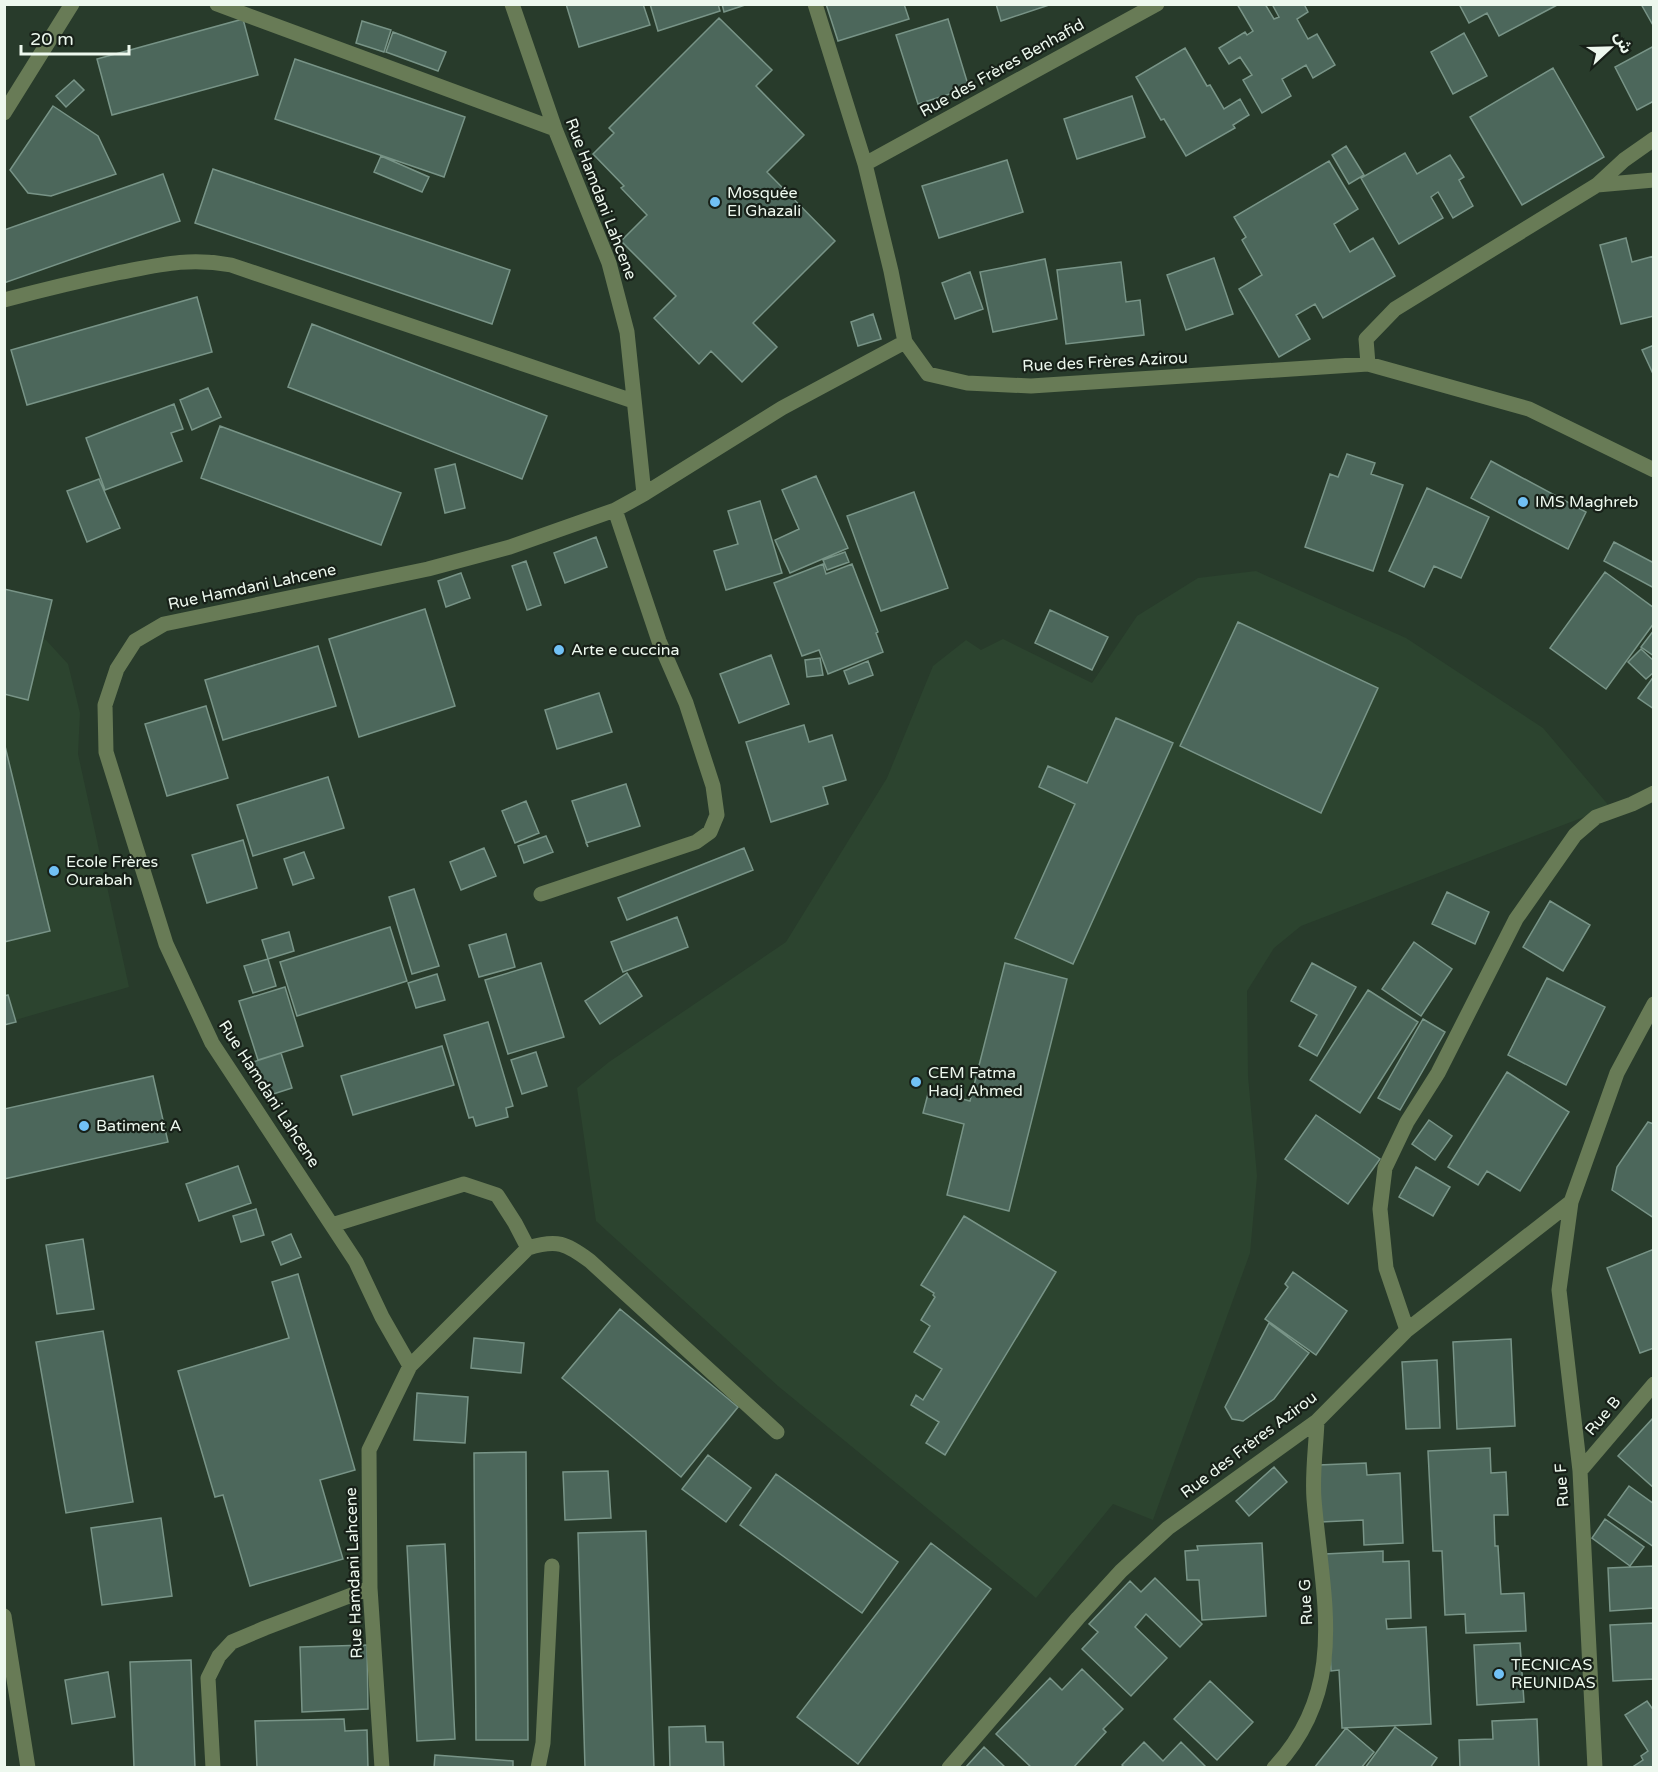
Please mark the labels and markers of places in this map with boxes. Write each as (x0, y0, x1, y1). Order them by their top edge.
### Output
place label: Mosquée El Ghazali (727, 183, 801, 221)
marker: Mosquée El Ghazali (708, 195, 722, 209)
place label: IMS Maghreb (1535, 492, 1638, 512)
marker: IMS Maghreb (1516, 495, 1530, 509)
place label: Arte e cuccina (571, 640, 679, 660)
marker: Arte e cuccina (552, 643, 566, 657)
place label: Ecole Frères Ourabah (66, 852, 158, 890)
marker: Ecole Frères Ourabah (47, 864, 61, 878)
place label: CEM Fatma Hadj Ahmed (928, 1063, 1023, 1101)
marker: CEM Fatma Hadj Ahmed (909, 1075, 923, 1089)
place label: Batiment A (96, 1116, 182, 1136)
marker: Batiment A (77, 1119, 91, 1133)
place label: TECNICAS REUNIDAS (1511, 1655, 1596, 1693)
marker: TECNICAS REUNIDAS (1492, 1667, 1506, 1681)

